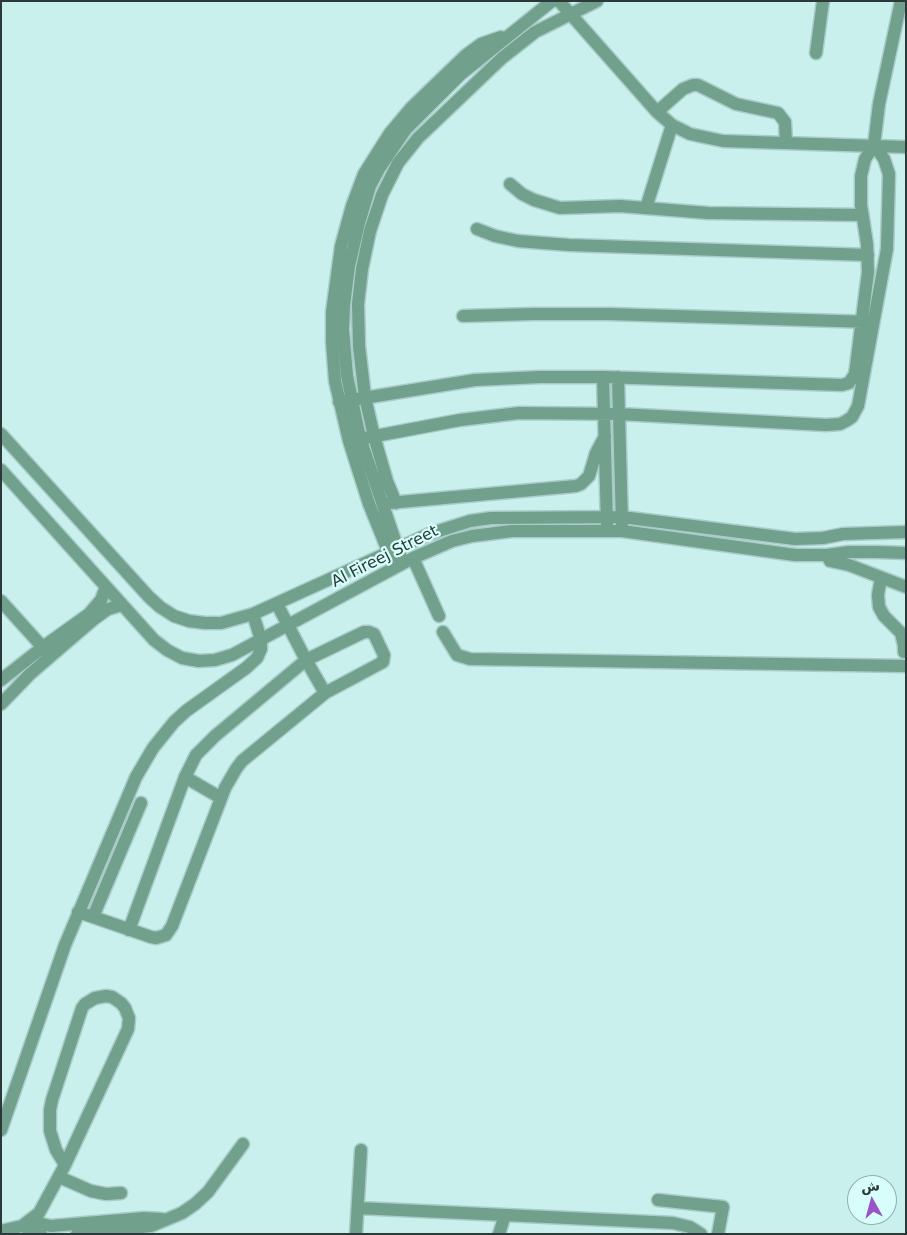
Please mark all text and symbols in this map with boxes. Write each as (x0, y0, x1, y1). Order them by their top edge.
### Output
street label: Al Fireej Street (329, 522, 441, 592)
north arrow (847, 1175, 897, 1225)
text: ش (860, 1177, 881, 1195)

